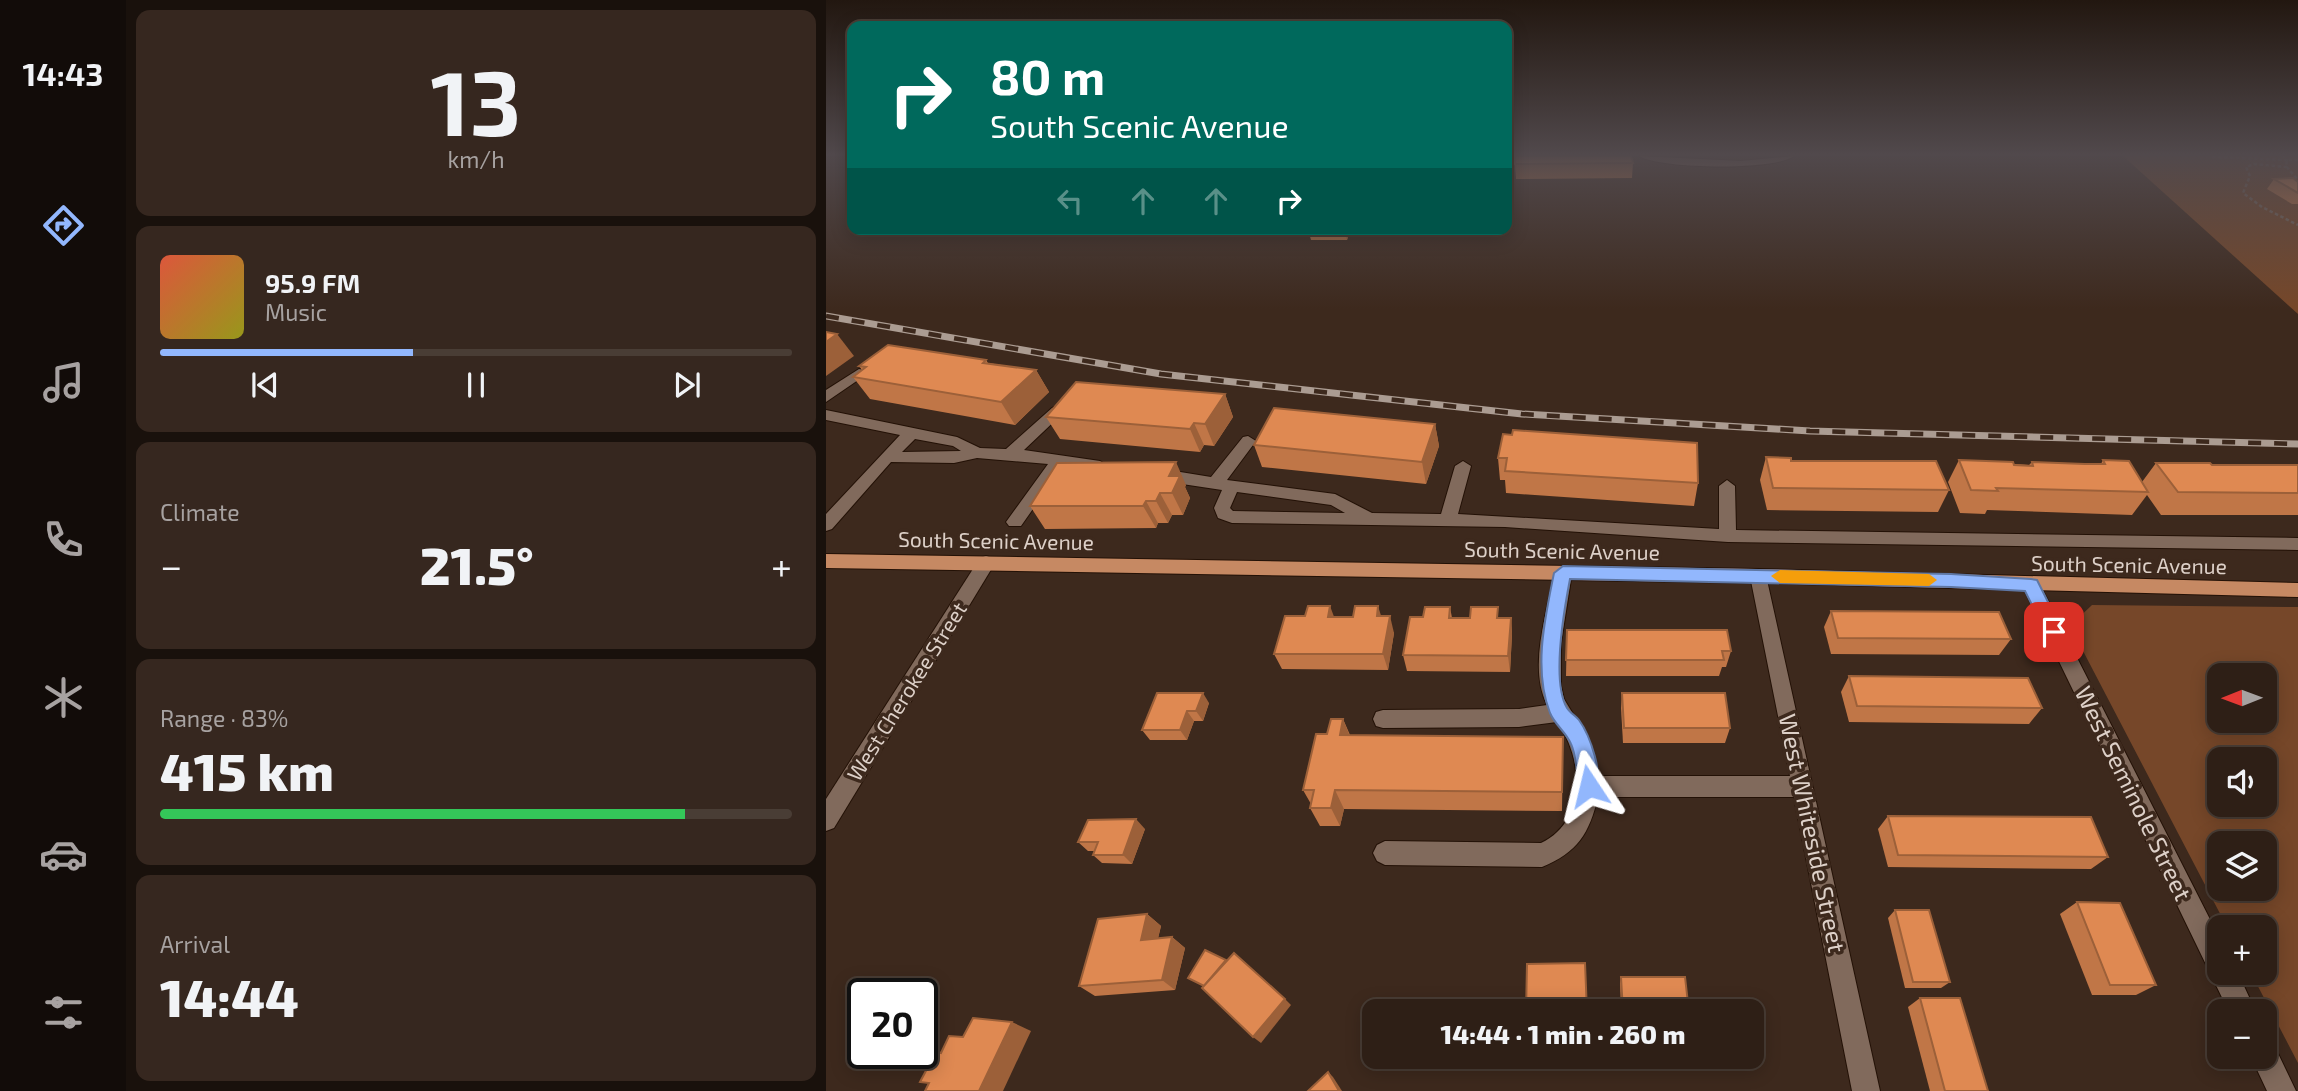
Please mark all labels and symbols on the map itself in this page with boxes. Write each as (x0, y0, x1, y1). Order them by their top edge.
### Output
street label: South Scenic Avenue (898, 526, 1094, 554)
street label: South Scenic Avenue (1464, 536, 1660, 564)
street label: South Scenic Avenue (2031, 550, 2227, 578)
street label: West Cherokee Street (841, 597, 971, 785)
pin (2024, 602, 2084, 662)
north arrow (2207, 663, 2277, 733)
street label: West Seminole Street (2069, 681, 2199, 905)
street label: West Whiteside Street (1774, 711, 1852, 955)
position arrow (1552, 749, 1626, 823)
speed limit sign: 20 (847, 978, 938, 1069)

